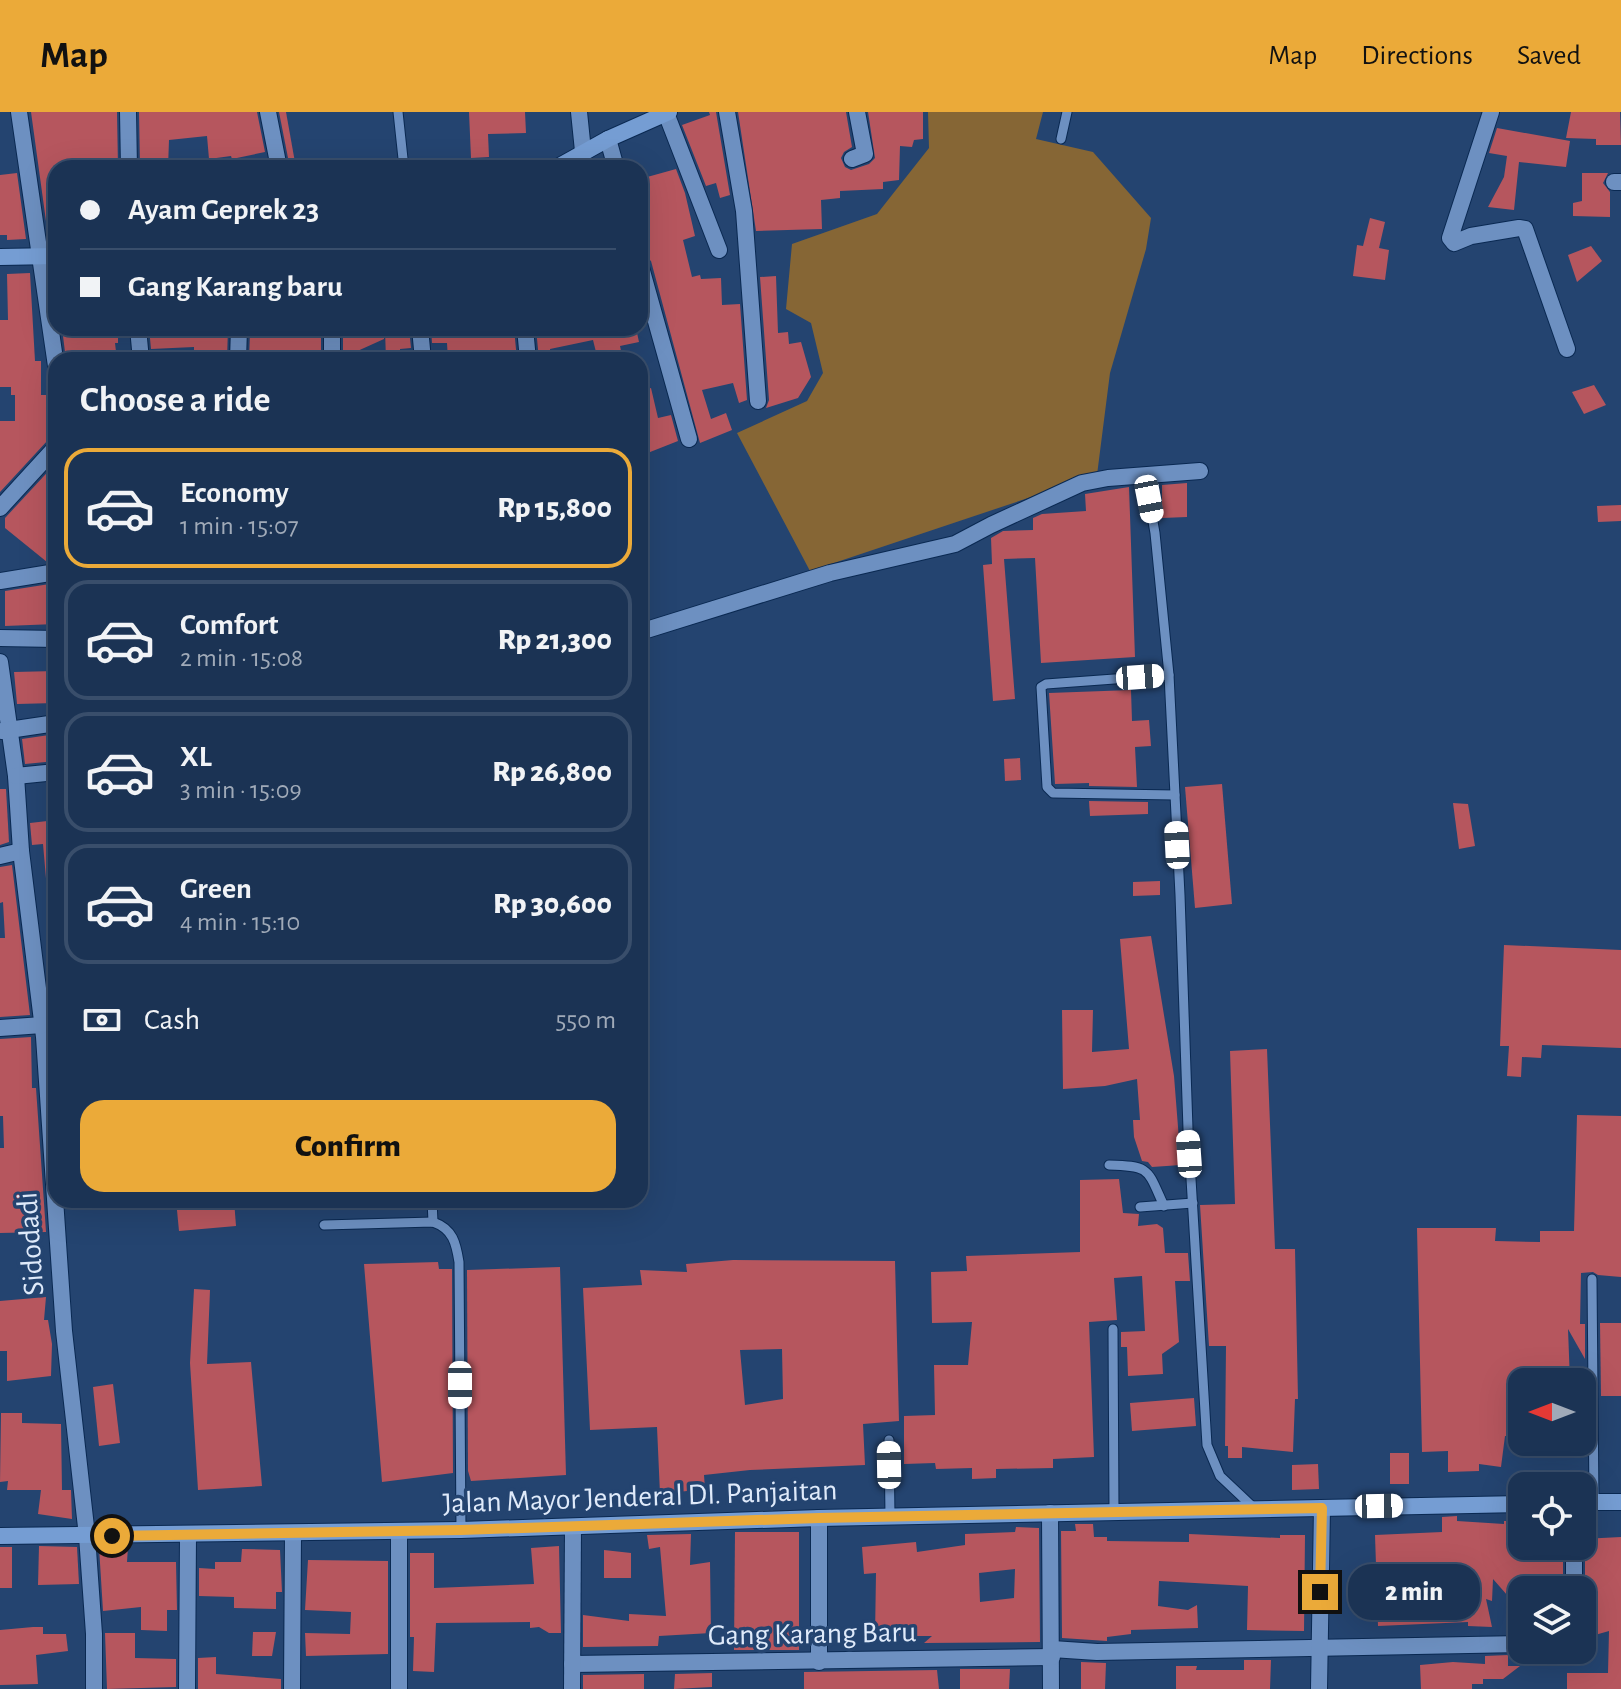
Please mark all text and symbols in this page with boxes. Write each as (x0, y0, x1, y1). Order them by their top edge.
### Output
text: Map (40, 37, 108, 75)
text: Map (1268, 42, 1317, 70)
text: Directions (1361, 42, 1473, 70)
text: Saved (1517, 42, 1581, 70)
text: Ayam Geprek 23 (128, 195, 319, 225)
text: Gang Karang baru (128, 272, 343, 302)
text: Choose a ride (80, 382, 270, 418)
icon: car (84, 472, 156, 544)
car (1133, 473, 1165, 525)
text: Economy (180, 478, 289, 508)
text: Rp 15,800 (497, 493, 612, 523)
text: 1 min · 15:07 (180, 513, 299, 539)
icon: car (84, 604, 156, 676)
text: Comfort (180, 610, 279, 640)
text: Rp 21,300 (498, 625, 612, 655)
text: 2 min · 15:08 (180, 645, 303, 671)
car (1115, 663, 1165, 691)
icon: car (84, 736, 156, 808)
text: XL (180, 742, 212, 772)
text: Rp 26,800 (492, 757, 612, 787)
text: 3 min · 15:09 (180, 777, 302, 803)
car (1164, 820, 1190, 870)
icon: car (84, 868, 156, 940)
text: Green (180, 874, 252, 904)
text: Rp 30,600 (493, 889, 612, 919)
text: 4 min · 15:10 (180, 909, 300, 935)
icon: cash (80, 998, 124, 1042)
text: Cash (144, 1005, 200, 1035)
text: 550 m (555, 1007, 616, 1033)
button: Confirm (80, 1100, 616, 1192)
car (1175, 1129, 1203, 1179)
street label: Sidodadi (12, 1191, 50, 1297)
car (448, 1361, 472, 1409)
north arrow (1508, 1368, 1596, 1456)
map controls (1508, 1368, 1596, 1664)
car (877, 1441, 901, 1489)
button: locate (1508, 1472, 1596, 1560)
street label: Jalan Mayor Jenderal DI. Panjaitan (442, 1475, 838, 1519)
car (1355, 1494, 1403, 1518)
route start (94, 1518, 130, 1554)
callout: 2 min (1348, 1564, 1480, 1620)
route end (1302, 1574, 1338, 1610)
button: layers (1508, 1576, 1596, 1664)
text: 2 min (1385, 1579, 1443, 1605)
street label: Gang Karang Baru (707, 1617, 917, 1651)

